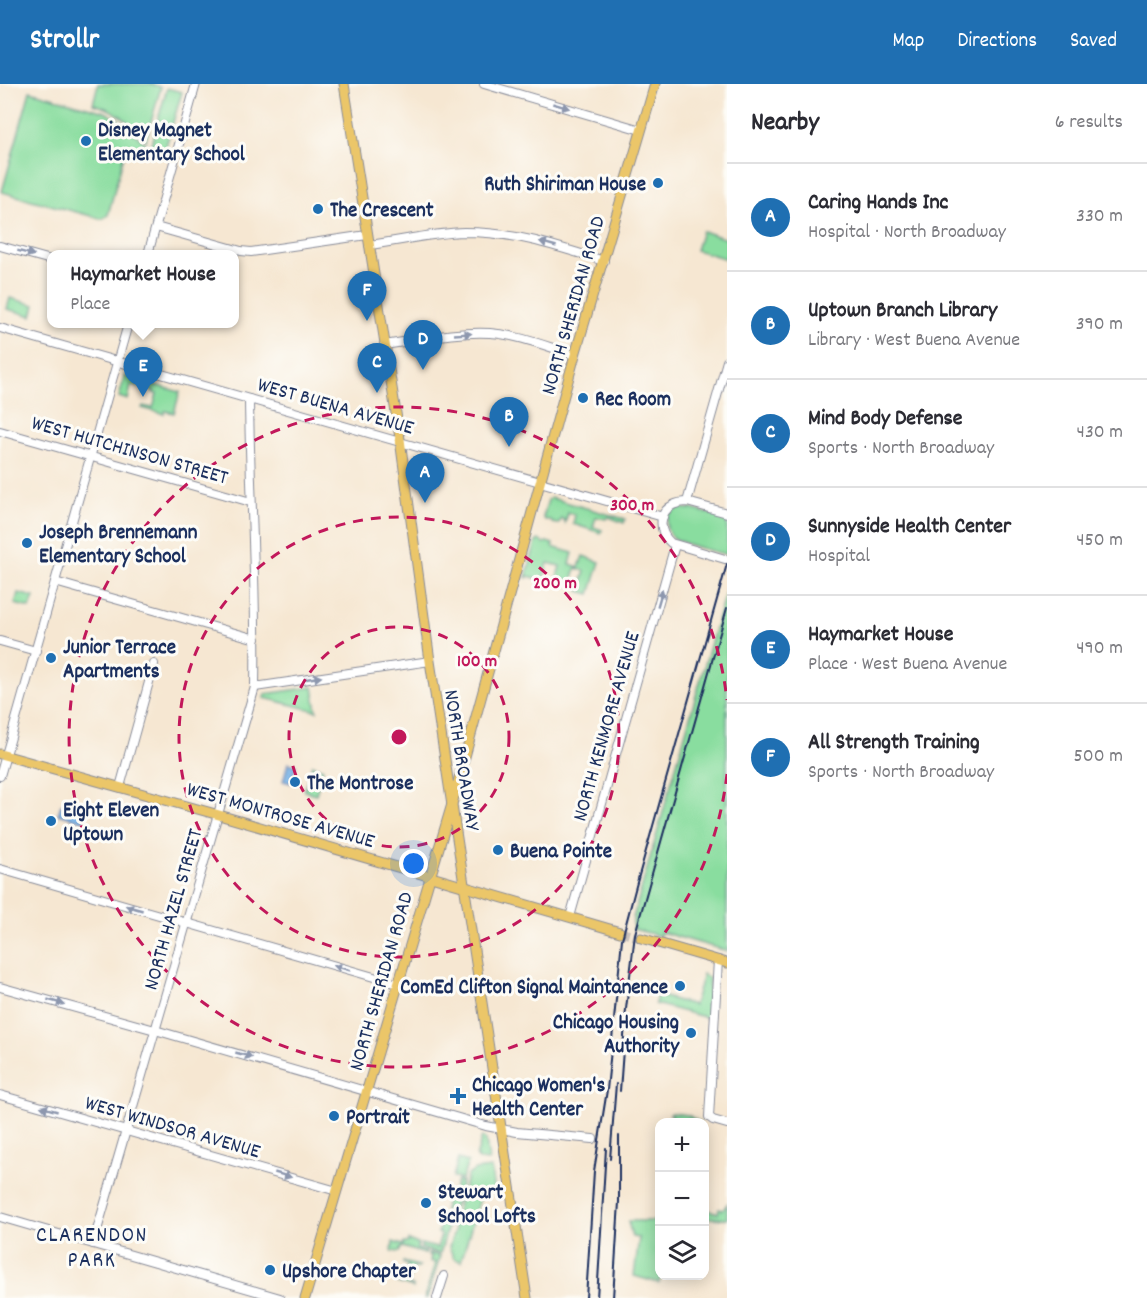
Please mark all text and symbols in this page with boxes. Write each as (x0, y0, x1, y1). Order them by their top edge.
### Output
text: Strollr (30, 22, 99, 62)
text: Map (893, 27, 924, 57)
text: Directions (957, 27, 1037, 57)
text: Saved (1070, 27, 1117, 57)
one-way arrow (552, 102, 570, 111)
text: Nearby (751, 105, 819, 142)
text: 6 results (1055, 109, 1123, 137)
place label: Disney Magnet Elementary School (98, 117, 246, 171)
marker: Disney Magnet Elementary School (79, 134, 93, 148)
place label: Ruth Shiriman House (484, 171, 646, 201)
marker: Ruth Shiriman House (651, 176, 665, 190)
text: Caring Hands Inc (808, 188, 948, 219)
place label: The Crescent (330, 197, 434, 227)
marker: The Crescent (311, 202, 325, 216)
text: A (765, 203, 776, 231)
text: 330 m (1076, 203, 1123, 231)
street label: NORTH SHERIDAN ROAD (535, 213, 615, 399)
text: Hospital · North Broadway (808, 219, 1006, 247)
one-way arrow (539, 239, 557, 248)
one-way arrow (17, 249, 35, 258)
popup (47, 250, 239, 328)
text: Haymarket House (70, 260, 216, 291)
pin: F (348, 272, 386, 321)
text: Place (70, 291, 110, 319)
text: Uptown Branch Library (808, 296, 997, 327)
text: B (766, 311, 775, 339)
text: 390 m (1076, 311, 1123, 339)
pin: D (404, 320, 442, 370)
text: Library · West Buena Avenue (808, 327, 1020, 355)
one-way arrow (453, 329, 472, 338)
pin: C (358, 344, 397, 393)
pin: E (124, 348, 162, 397)
street label: WEST BUENA AVENUE (253, 371, 417, 445)
place label: Rec Room (595, 386, 671, 416)
marker: Rec Room (576, 391, 590, 405)
pin: B (490, 398, 528, 447)
text: Mind Body Defense (808, 404, 963, 435)
street label: WEST HUTCHINSON STREET (27, 409, 232, 494)
text: C (766, 419, 775, 447)
text: 430 m (1077, 419, 1123, 447)
text: Sports · North Broadway (808, 435, 994, 463)
pin: A (406, 454, 444, 503)
text: 300 m (610, 494, 654, 519)
text: Sunnyside Health Center (808, 512, 1011, 543)
place label: Joseph Brennemann Elementary School (39, 519, 198, 573)
text: D (765, 527, 776, 555)
text: 450 m (1076, 527, 1123, 555)
marker: Joseph Brennemann Elementary School (20, 536, 34, 550)
text: Hospital (808, 543, 870, 571)
text: 200 m (533, 572, 577, 597)
one-way arrow (656, 589, 665, 607)
text: Haymarket House (808, 620, 953, 651)
street label: NORTH KENMORE AVENUE (566, 628, 649, 825)
place label: Junior Terrace Apartments (63, 634, 176, 688)
text: E (766, 635, 775, 663)
text: 490 m (1076, 635, 1123, 663)
text: 100 m (457, 650, 497, 675)
marker: Junior Terrace Apartments (44, 651, 58, 665)
text: Place · West Buena Avenue (808, 651, 1007, 679)
one-way arrow (304, 674, 323, 683)
street label: NORTH BROADWAY (434, 688, 486, 834)
centre of rings (389, 727, 409, 747)
text: All Strength Training (808, 728, 980, 759)
text: F (766, 743, 775, 771)
text: 500 m (1074, 743, 1123, 771)
text: Sports · North Broadway (808, 759, 994, 787)
place label: The Montrose (307, 770, 413, 800)
marker: The Montrose (288, 775, 302, 789)
street label: WEST MONTROSE AVENUE (183, 776, 378, 858)
place label: Eight Eleven Uptown (63, 797, 160, 851)
marker: Eight Eleven Uptown (44, 814, 58, 828)
street label: NORTH HAZEL STREET (138, 825, 212, 994)
place label: Buena Pointe (510, 838, 612, 868)
marker: Buena Pointe (491, 843, 505, 857)
your location (399, 849, 428, 878)
street label: NORTH SHERIDAN ROAD (343, 889, 423, 1075)
one-way arrow (125, 903, 143, 912)
one-way arrow (333, 963, 351, 972)
place label: ComEd Clifton Signal Maintanence (400, 974, 668, 1004)
marker: ComEd Clifton Signal Maintanence (673, 979, 687, 993)
one-way arrow (47, 998, 65, 1007)
place label: Chicago Housing Authority (553, 1009, 680, 1063)
marker: Chicago Housing Authority (684, 1026, 698, 1040)
one-way arrow (235, 1051, 253, 1061)
place label: Chicago Women's Health Center (472, 1072, 605, 1126)
marker: Chicago Women's Health Center (449, 1087, 467, 1105)
street label: WEST WINDSOR AVENUE (81, 1089, 264, 1168)
one-way arrow (40, 1104, 58, 1113)
place label: Portrait (346, 1104, 410, 1134)
marker: Portrait (327, 1109, 341, 1123)
map controls (655, 1118, 709, 1280)
button: + (655, 1118, 709, 1172)
one-way arrow (274, 1171, 292, 1181)
button: − (655, 1172, 709, 1226)
place label: Stewart School Lofts (438, 1179, 536, 1233)
marker: Stewart School Lofts (419, 1196, 433, 1210)
district label: CLARENDON PARK (36, 1221, 148, 1277)
button: layers (655, 1226, 709, 1280)
place label: Upshore Chapter (282, 1258, 417, 1288)
marker: Upshore Chapter (263, 1263, 277, 1277)

